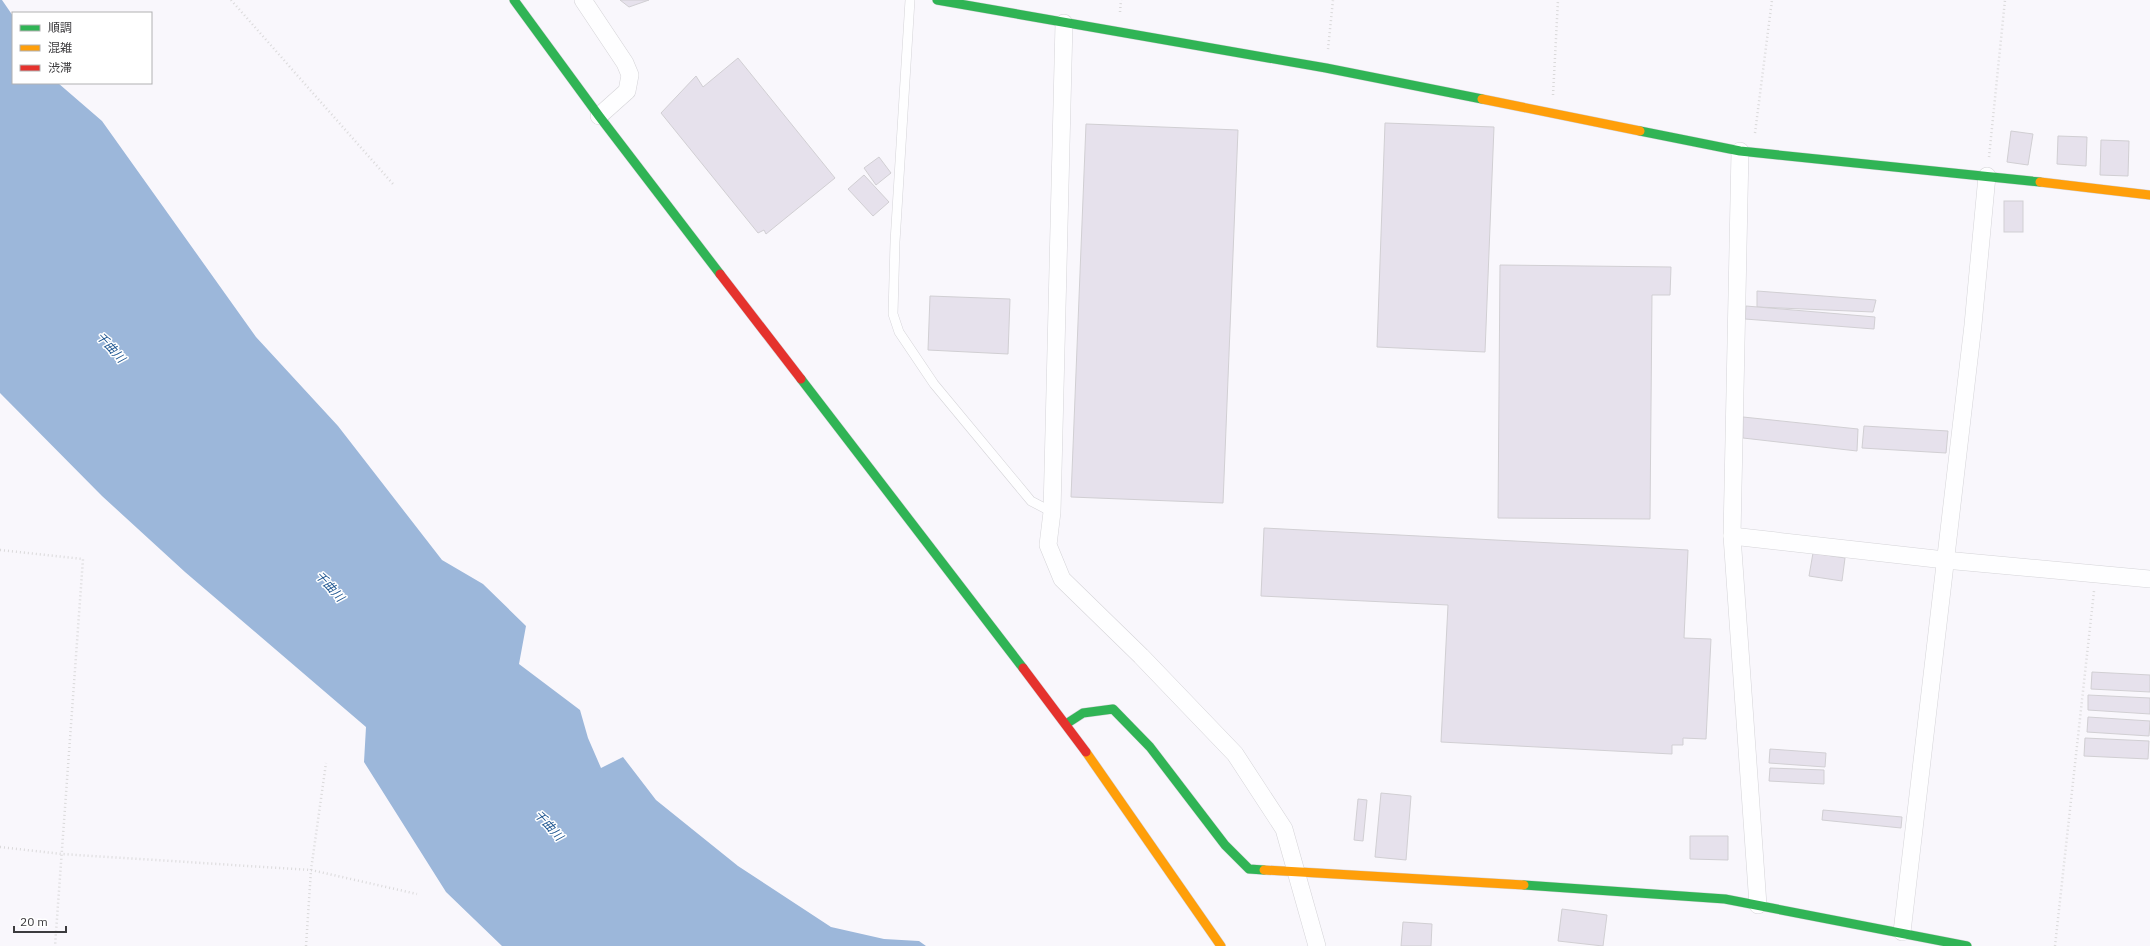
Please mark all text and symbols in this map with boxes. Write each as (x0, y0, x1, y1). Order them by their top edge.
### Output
legend (12, 12, 152, 84)
text: 順調 (48, 20, 72, 35)
text: 混雑 (48, 40, 72, 55)
text: 渋滞 (48, 60, 72, 75)
water label: 千曲川 (93, 329, 130, 367)
water label: 千曲川 (312, 568, 349, 606)
water label: 千曲川 (531, 807, 568, 845)
scale bar (14, 908, 66, 934)
text: 20 m (20, 914, 48, 929)

